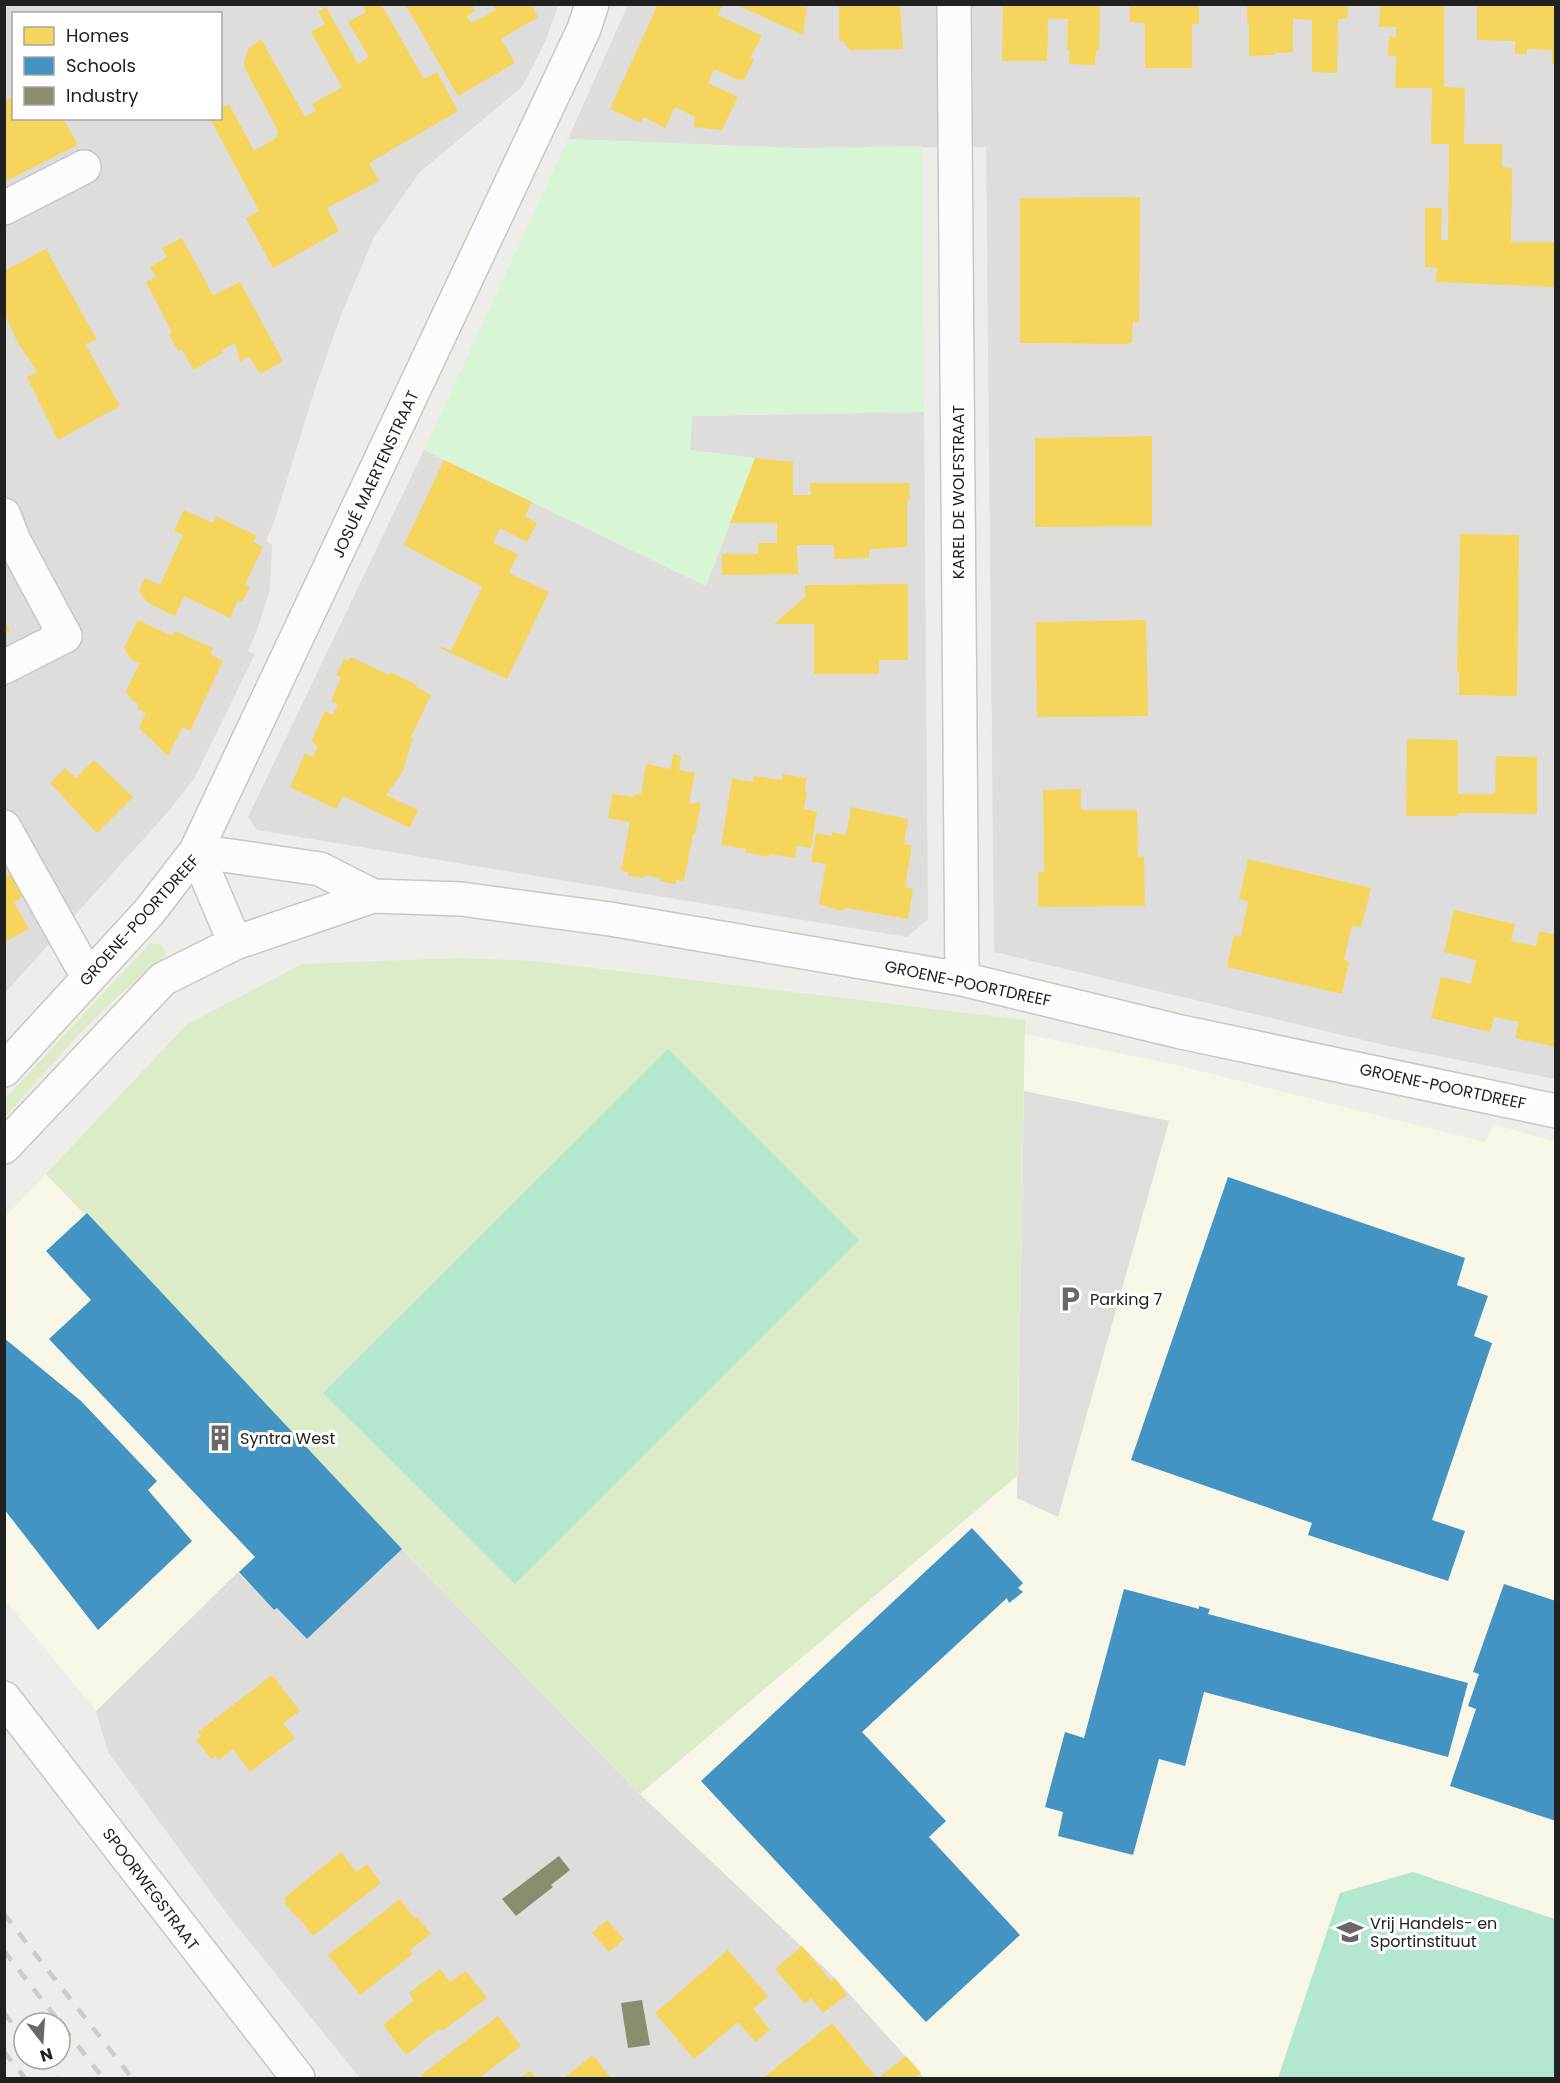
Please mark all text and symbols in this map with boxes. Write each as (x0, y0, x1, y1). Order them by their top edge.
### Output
legend (12, 12, 222, 120)
text: Homes (66, 23, 129, 48)
text: Schools (66, 53, 136, 78)
text: Industry (66, 83, 138, 108)
street label: JOSUÉ MAERTENSTRAAT (326, 386, 425, 562)
street label: KAREL DE WOLFSTRAAT (947, 404, 970, 579)
street label: GROENE-POORTDREEF (74, 850, 205, 991)
street label: GROENE-POORTDREEF (883, 955, 1053, 1012)
street label: GROENE-POORTDREEF (1358, 1058, 1528, 1115)
parking icon: Parking 7 (1055, 1284, 1085, 1314)
place label: Parking 7 (1090, 1288, 1163, 1311)
building icon: Syntra West (205, 1423, 235, 1453)
place label: Syntra West (240, 1427, 335, 1450)
street label: SPOORWEGSTRAAT (97, 1823, 204, 1956)
place label: Vrij Handels- en Sportinstituut (1370, 1912, 1497, 1953)
school or university icon: Vrij Handels- en Sportinstituut (1335, 1917, 1365, 1947)
north arrow (12, 2011, 72, 2071)
text: N (37, 2042, 55, 2068)

